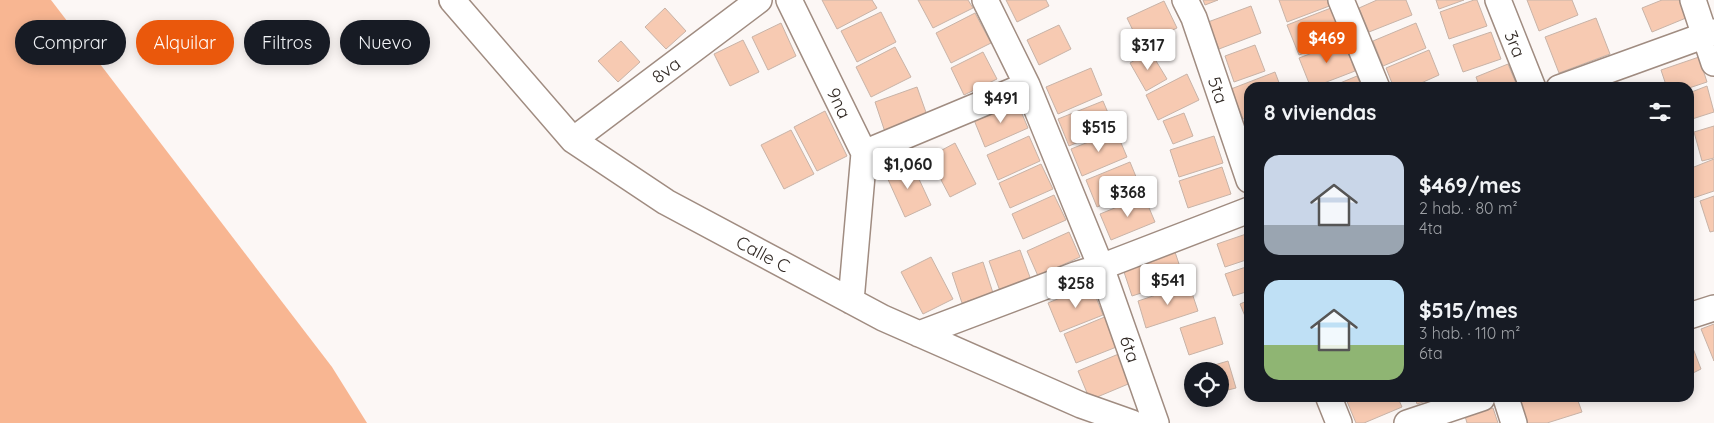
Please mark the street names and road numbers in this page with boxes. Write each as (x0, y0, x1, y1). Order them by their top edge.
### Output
street label: 3ra (1499, 27, 1531, 61)
street label: 8va (647, 52, 685, 88)
street label: 5ta (1203, 74, 1233, 106)
street label: 9na (822, 84, 856, 122)
street label: Calle C (732, 230, 794, 278)
street label: 6ta (1115, 333, 1145, 365)

